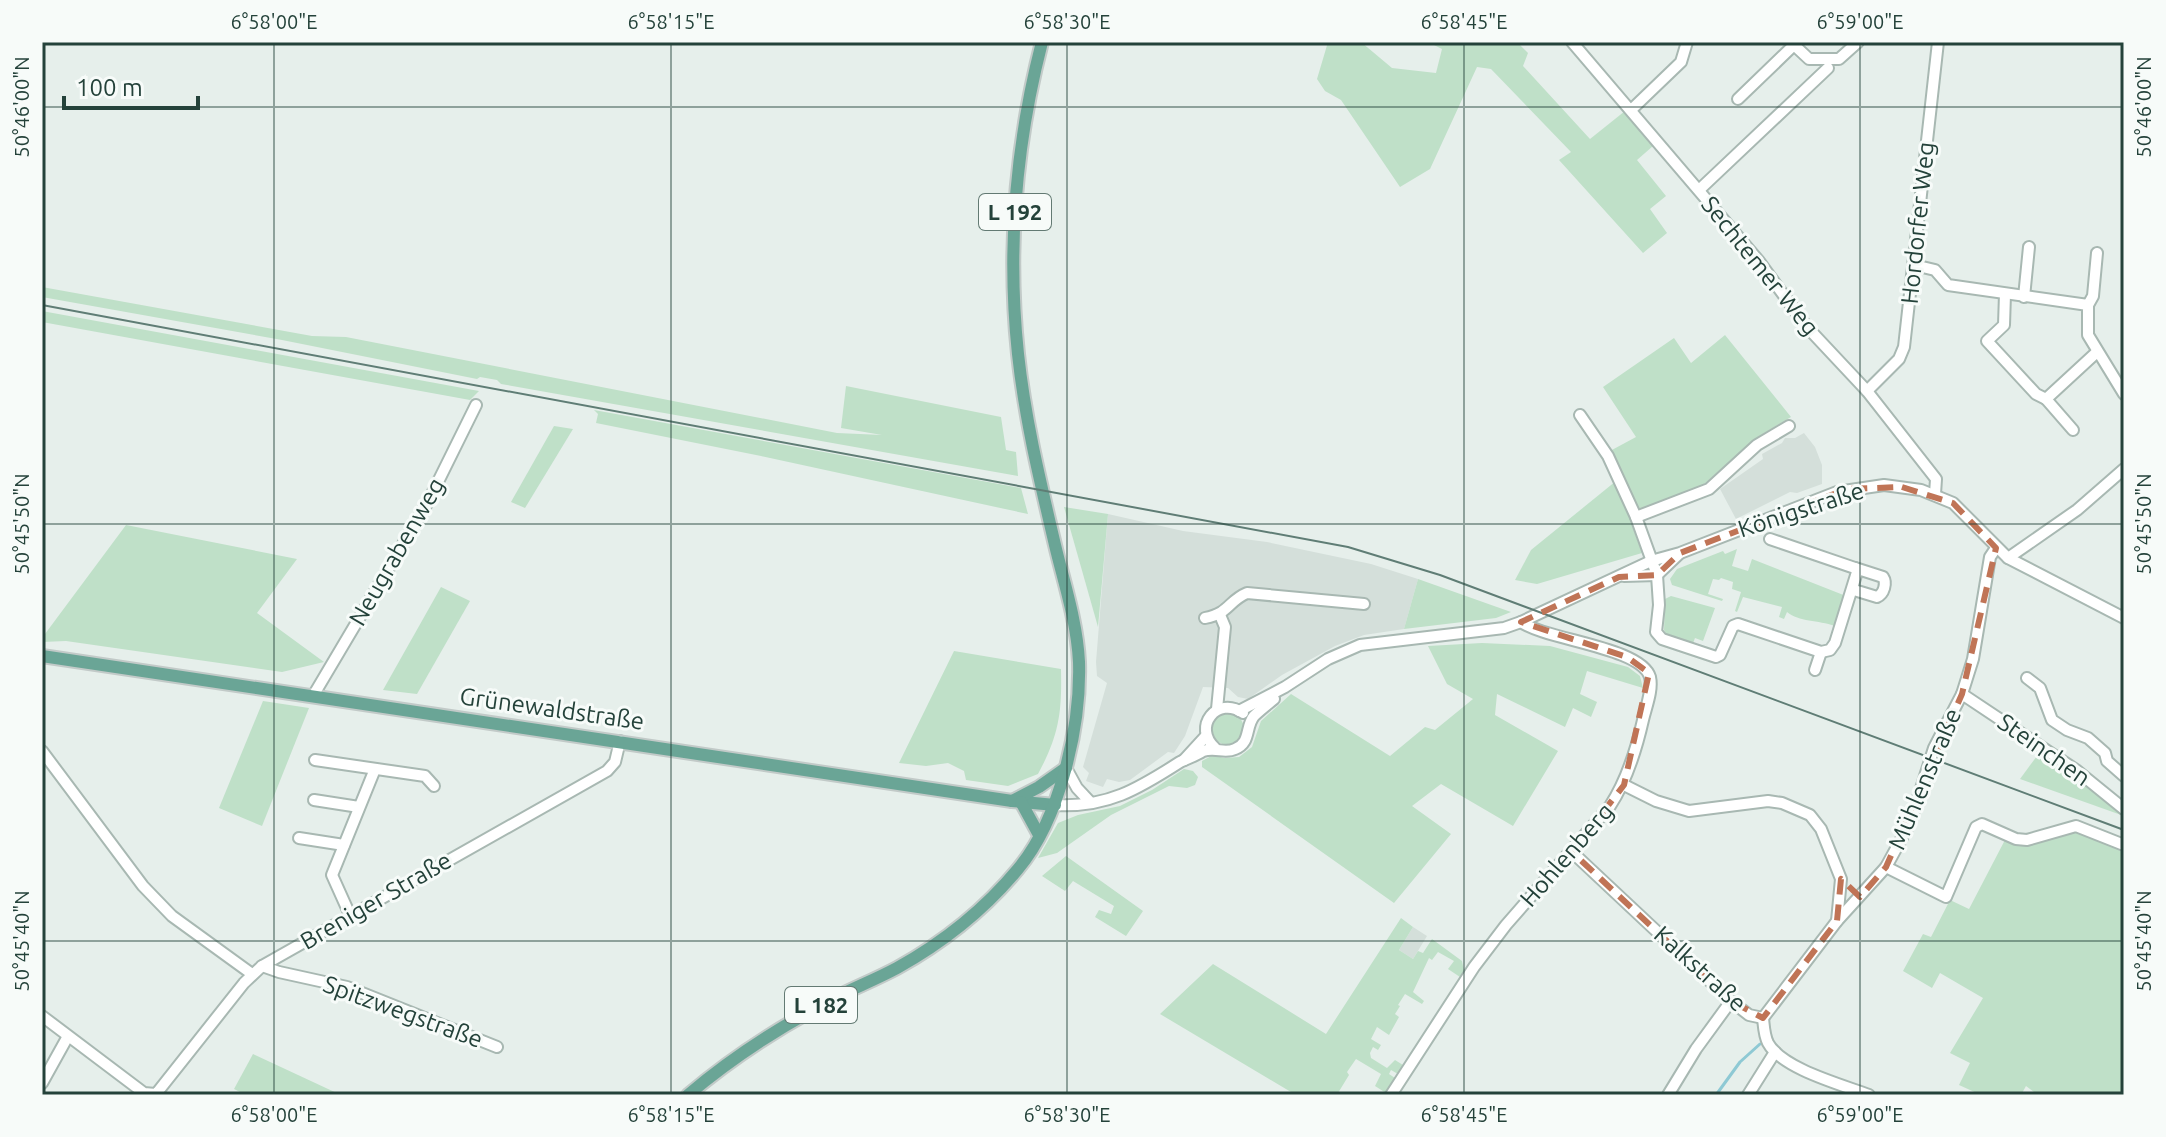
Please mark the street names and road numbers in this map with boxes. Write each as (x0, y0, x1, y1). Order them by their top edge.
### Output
street label: Hordorfer Weg (1896, 141, 1939, 305)
street label: Sechtemer Weg (1696, 191, 1825, 341)
road number: L 192 (979, 194, 1051, 230)
street label: Neugrabenweg (343, 473, 450, 630)
street label: Königstraße (1735, 476, 1867, 543)
street label: Grünewaldstraße (458, 682, 646, 735)
street label: Mühlenstraße (1883, 704, 1966, 853)
street label: Steinchen (1993, 708, 2096, 791)
street label: Hohlenberg (1514, 798, 1619, 912)
street label: Breniger Straße (295, 846, 456, 955)
street label: Kalkstraße (1649, 920, 1752, 1017)
street label: Spitzwegstraße (320, 970, 487, 1053)
road number: L 182 (785, 987, 857, 1023)

